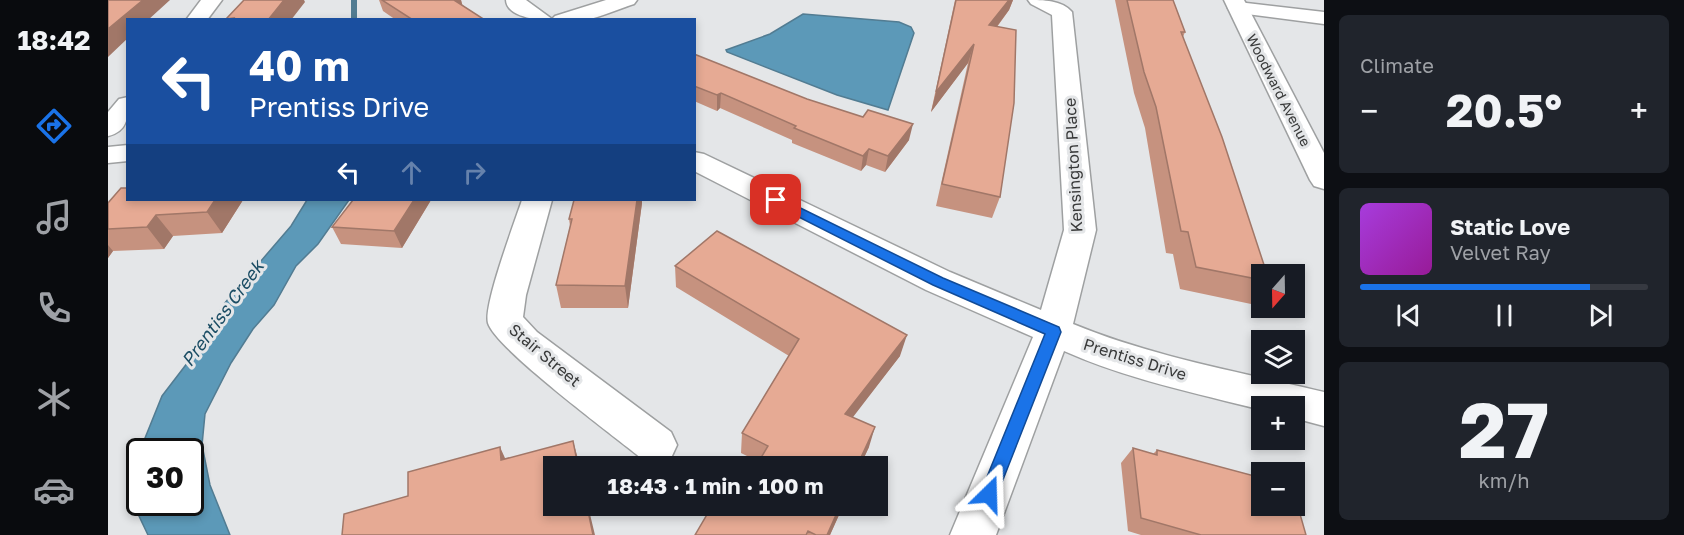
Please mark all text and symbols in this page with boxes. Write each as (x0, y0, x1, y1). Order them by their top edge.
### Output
text: 18:42 (17, 24, 91, 56)
street label: Woodward Avenue (1243, 31, 1315, 149)
text: 40 m (249, 40, 350, 90)
icon: left (150, 42, 228, 120)
text: Climate (1360, 53, 1434, 77)
text: 20.5° (1446, 83, 1562, 137)
text: Prentiss Drive (249, 91, 429, 123)
text: − (1360, 91, 1378, 130)
text: + (1630, 91, 1648, 130)
street label: Kensington Place (1059, 97, 1087, 233)
icon: directions (33, 105, 75, 147)
icon: left (332, 156, 365, 189)
icon: ahead (395, 156, 428, 189)
icon: right (458, 156, 491, 189)
pin (750, 174, 801, 225)
icon: arrive (759, 183, 792, 216)
icon: music (33, 196, 75, 238)
text: Static Love (1450, 213, 1570, 240)
text: Velvet Ray (1450, 240, 1551, 264)
water label: Prentiss Creek (176, 254, 269, 370)
north arrow (1251, 264, 1305, 318)
map controls (1251, 264, 1305, 516)
icon: phone (33, 287, 75, 329)
icon: previous (1392, 299, 1425, 332)
icon: pause (1488, 299, 1521, 332)
icon: next (1584, 299, 1617, 332)
street label: Stair Street (505, 319, 585, 391)
button: layers (1251, 330, 1305, 384)
street label: Prentiss Drive (1081, 334, 1189, 384)
icon: climate (33, 378, 75, 420)
text: 27 (1459, 382, 1549, 475)
button: + (1251, 396, 1305, 450)
speed limit sign: 30 (126, 438, 204, 516)
position arrow (957, 462, 1021, 526)
button: − (1251, 462, 1305, 516)
text: km/h (1479, 468, 1529, 492)
icon: car (33, 469, 75, 511)
text: 18:43 · 1 min · 100 m (608, 472, 823, 499)

